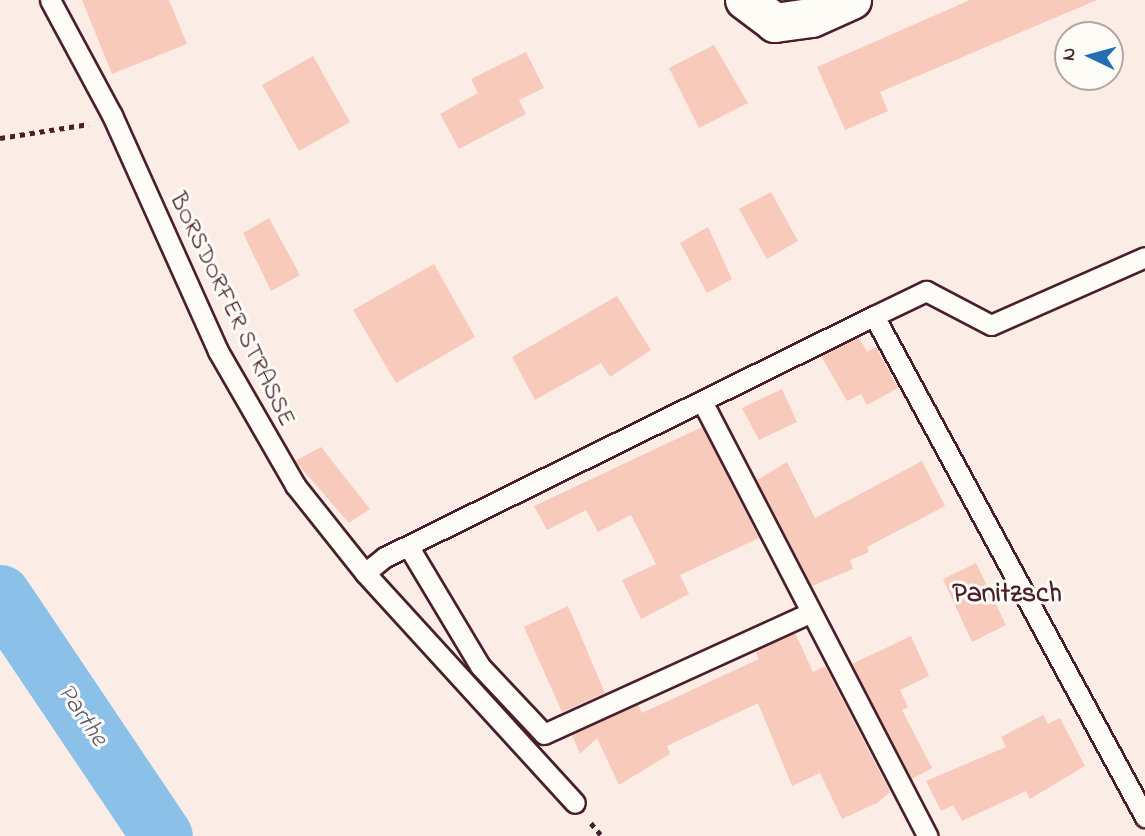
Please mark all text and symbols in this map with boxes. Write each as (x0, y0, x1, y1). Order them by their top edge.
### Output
north arrow (1054, 21, 1124, 91)
text: N (1056, 47, 1084, 62)
street label: BORSDORFER STRASSE (162, 188, 300, 432)
district label: Panitzsch (952, 578, 1062, 612)
water label: Parthe (49, 679, 113, 753)

